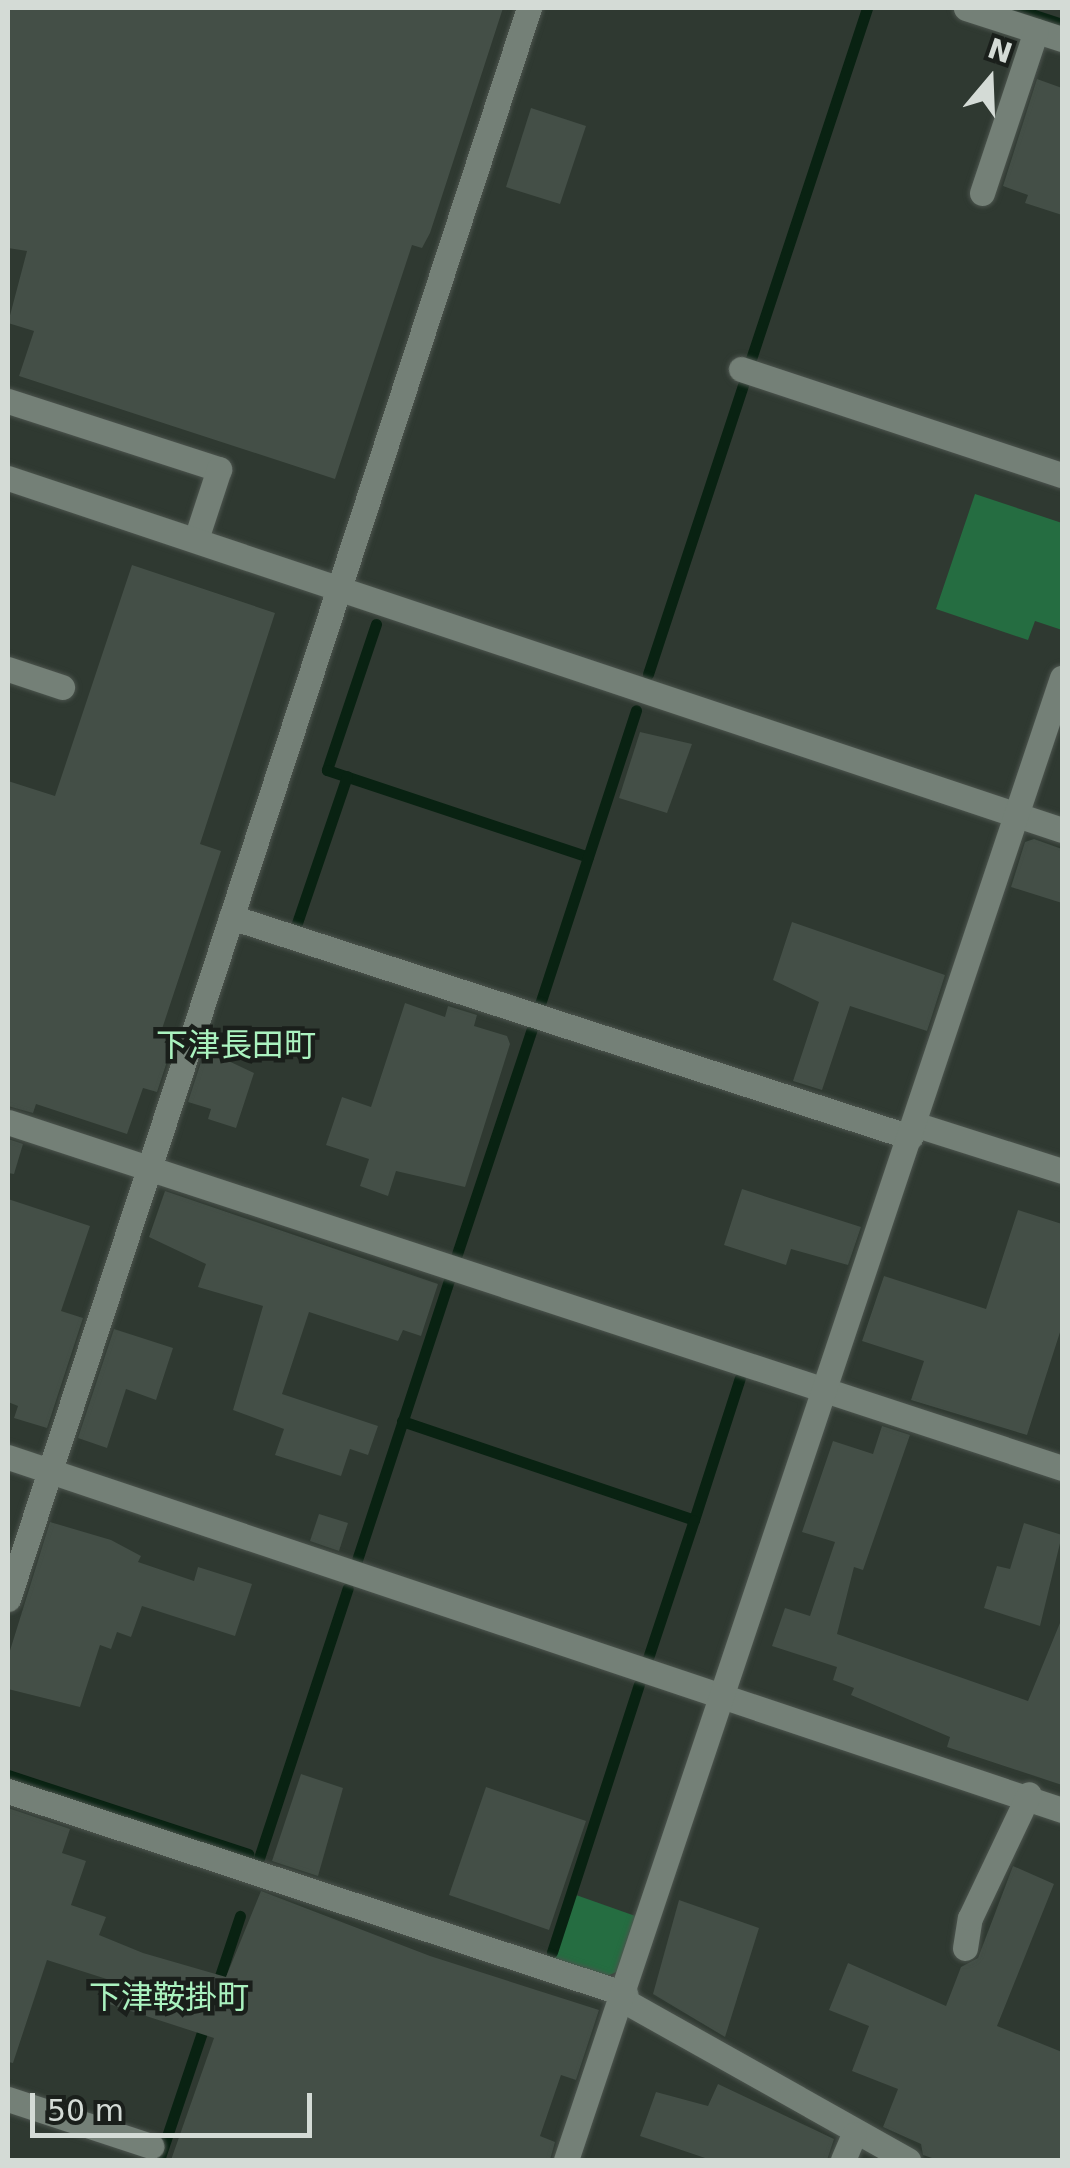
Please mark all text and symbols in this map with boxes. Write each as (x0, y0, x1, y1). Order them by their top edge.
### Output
north arrow (940, 30, 1040, 130)
text: N (983, 32, 1016, 71)
district label: 下津長田町 (156, 1026, 316, 1064)
district label: 下津鞍掛町 (89, 1978, 249, 2016)
scale bar (35, 2073, 318, 2135)
text: 50 m (47, 2093, 124, 2128)

